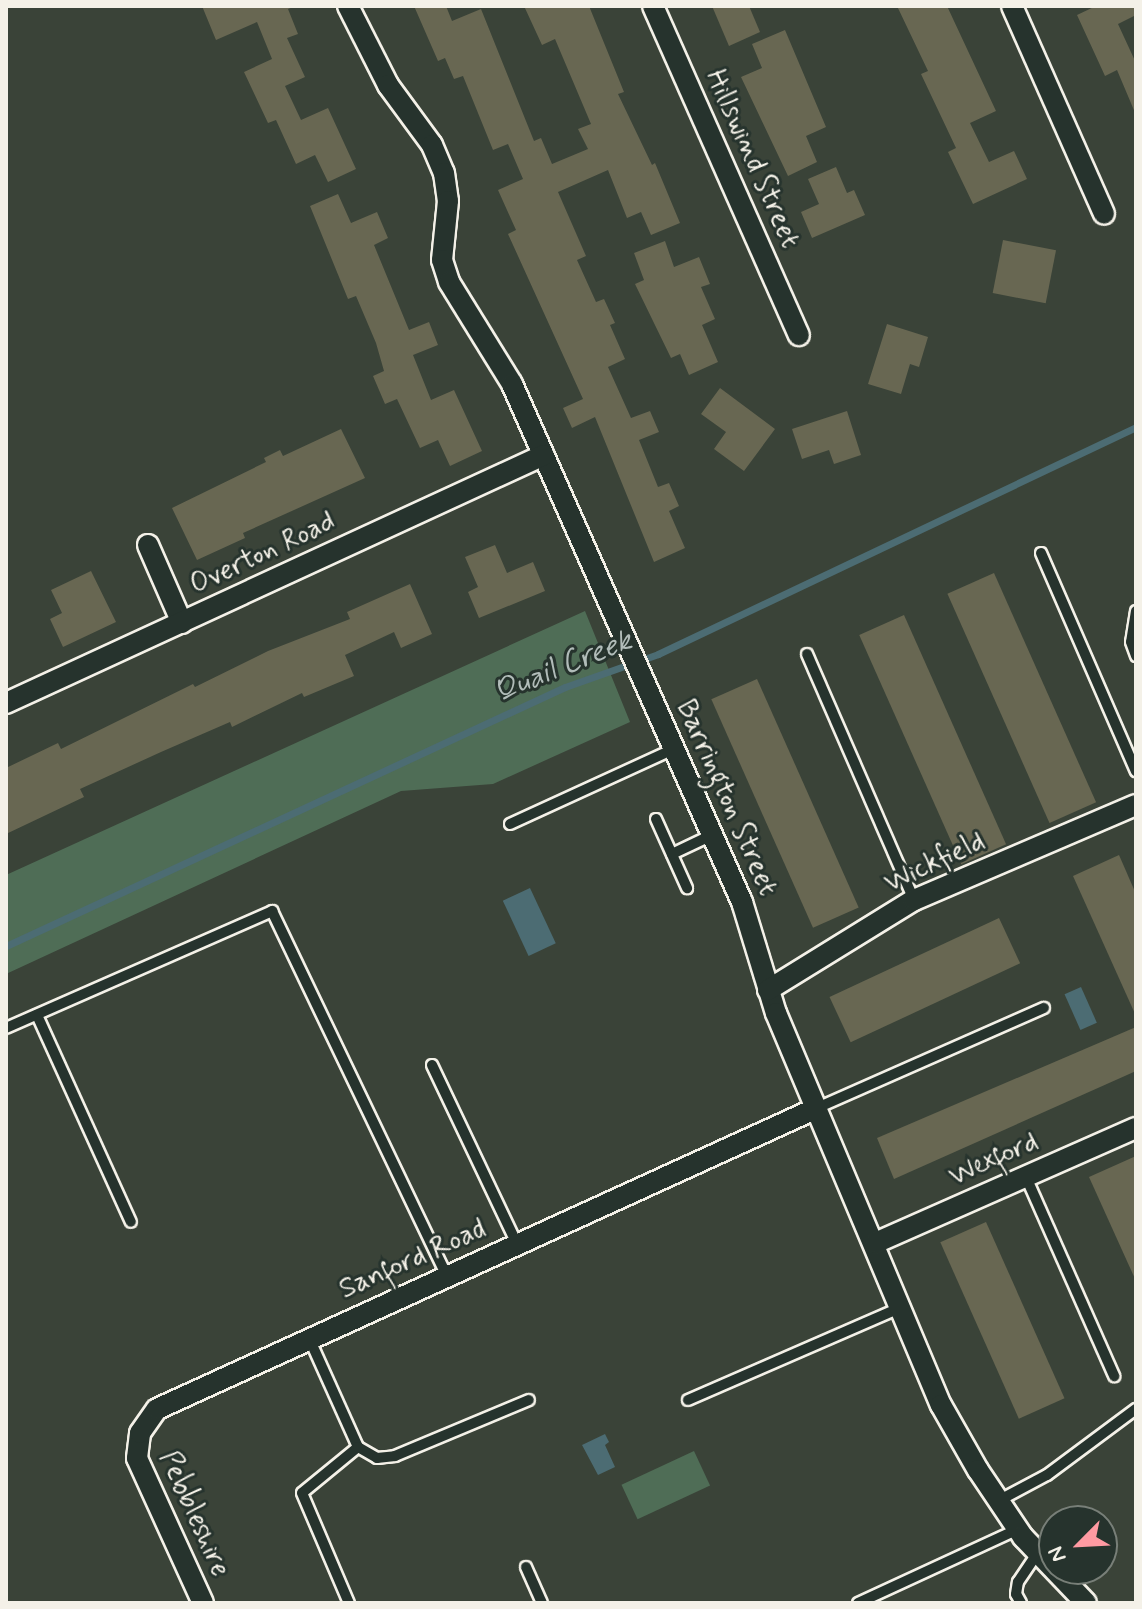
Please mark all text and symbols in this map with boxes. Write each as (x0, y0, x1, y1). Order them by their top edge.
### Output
street label: Hillswind Street (697, 62, 807, 256)
street label: Overton Road (185, 506, 341, 602)
water label: Quail Creek (488, 623, 638, 711)
street label: Barrington Street (667, 693, 785, 903)
street label: Wickfield (879, 825, 991, 901)
street label: Wexford (944, 1126, 1044, 1194)
street label: Sanford Road (335, 1213, 491, 1307)
street label: Pebbleshire (151, 1446, 237, 1582)
north arrow (1038, 1505, 1118, 1585)
text: N (1042, 1542, 1074, 1566)

